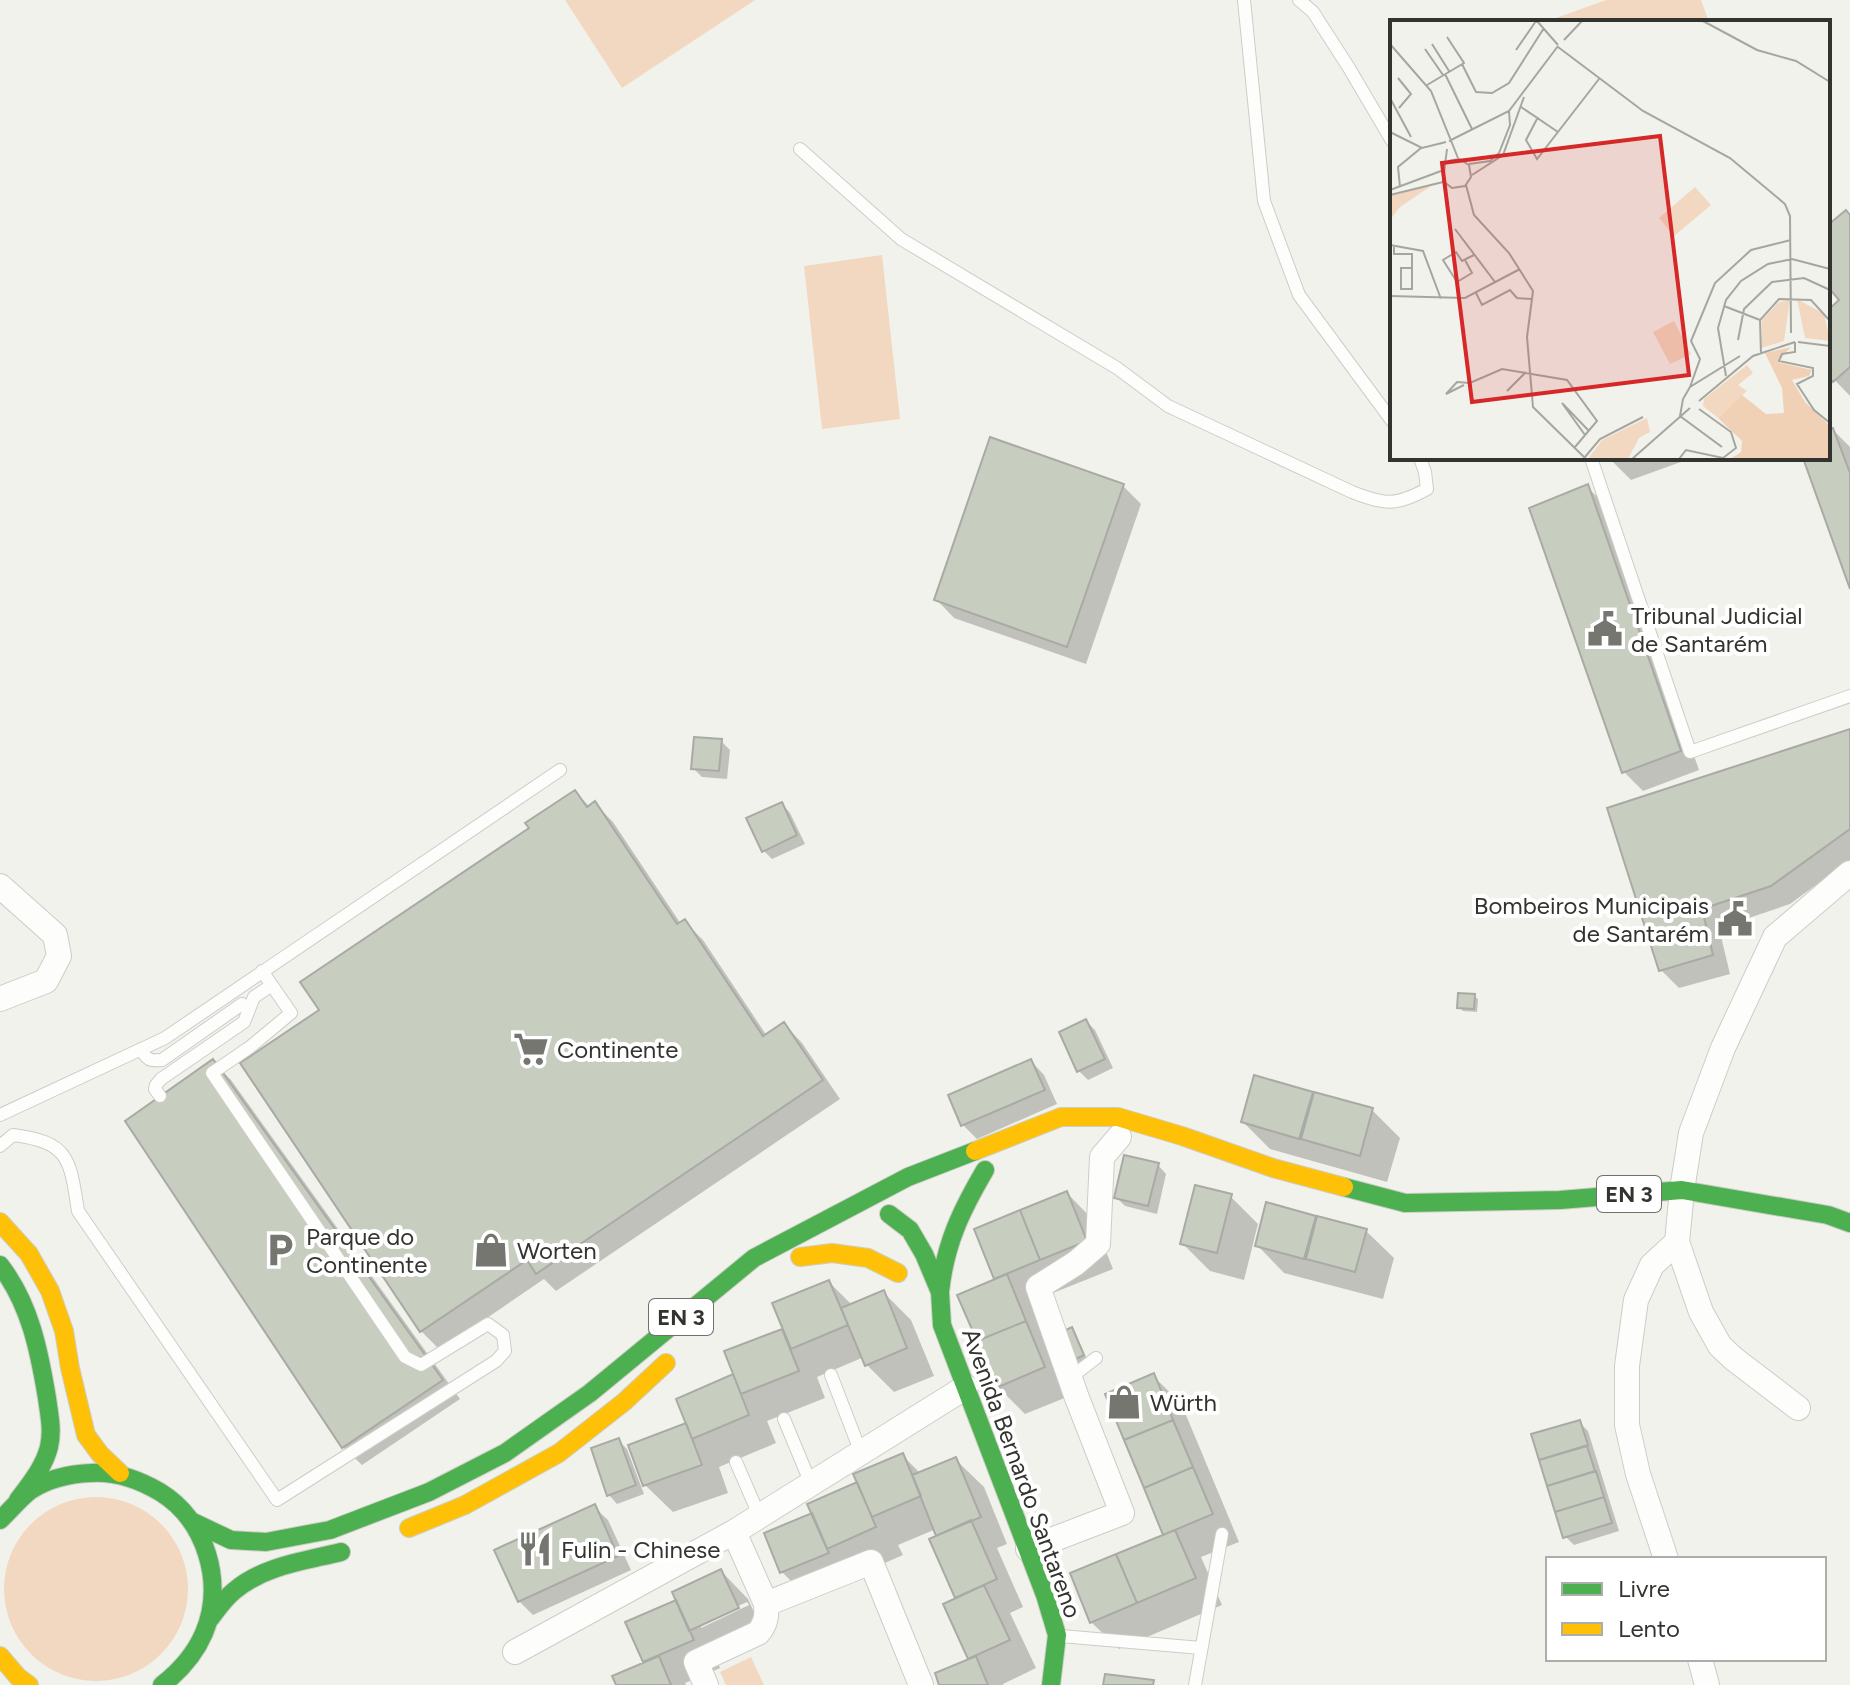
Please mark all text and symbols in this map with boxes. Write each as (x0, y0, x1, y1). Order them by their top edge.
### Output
inset map (1390, 20, 1830, 460)
place label: Tribunal Judicial de Santarém (1631, 601, 1803, 658)
public building icon: Tribunal Judicial de Santarém (1586, 610, 1624, 648)
place label: Bombeiros Municipais de Santarém (1474, 891, 1709, 948)
public building icon: Bombeiros Municipais de Santarém (1716, 900, 1754, 938)
supermarket icon: Continente (512, 1030, 550, 1068)
place label: Continente (557, 1035, 678, 1064)
road number: EN 3 (1597, 1176, 1661, 1212)
place label: Parque do Continente (306, 1222, 427, 1279)
parking icon: Parque do Continente (261, 1231, 299, 1269)
shop icon: Worten (472, 1231, 510, 1269)
place label: Worten (517, 1236, 597, 1265)
road number: EN 3 (649, 1299, 713, 1335)
street label: Avenida Bernardo Santareno (956, 1324, 1088, 1622)
shop icon: Würth (1105, 1383, 1143, 1421)
place label: Würth (1150, 1388, 1217, 1417)
restaurant icon: Fulin - Chinese (516, 1530, 554, 1568)
place label: Fulin - Chinese (561, 1535, 720, 1564)
legend (1546, 1557, 1826, 1661)
text: Livre (1618, 1574, 1670, 1603)
text: Lento (1618, 1614, 1680, 1643)

